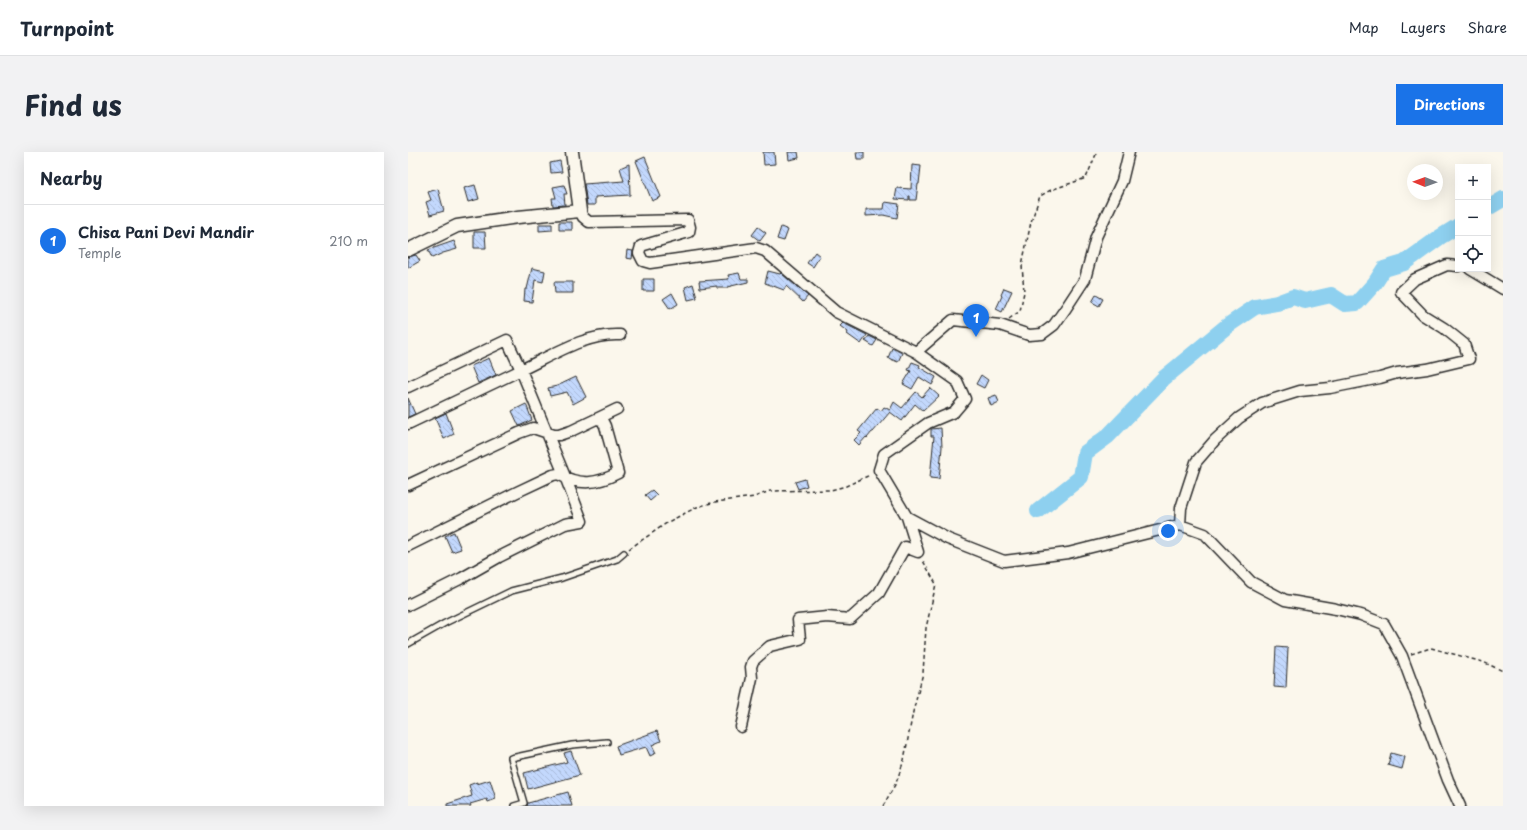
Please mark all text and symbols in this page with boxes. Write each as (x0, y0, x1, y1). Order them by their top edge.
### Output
text: Turnpoint (20, 14, 114, 42)
text: Map (1349, 17, 1379, 38)
text: Layers (1401, 17, 1446, 38)
text: Share (1468, 17, 1507, 38)
text: Find us (24, 83, 122, 126)
button: Directions (1396, 84, 1503, 125)
north arrow (1407, 164, 1443, 200)
map controls (1455, 164, 1491, 272)
button: + (1455, 164, 1491, 200)
text: Nearby (40, 165, 102, 191)
button: − (1455, 200, 1491, 236)
text: Chisa Pani Devi Mandir (78, 220, 254, 243)
text: 1 (50, 231, 56, 250)
text: 210 m (329, 231, 368, 250)
button: locate (1455, 236, 1491, 272)
text: Temple (78, 243, 121, 262)
pin: 1 (963, 304, 989, 337)
your location (1158, 521, 1178, 541)

